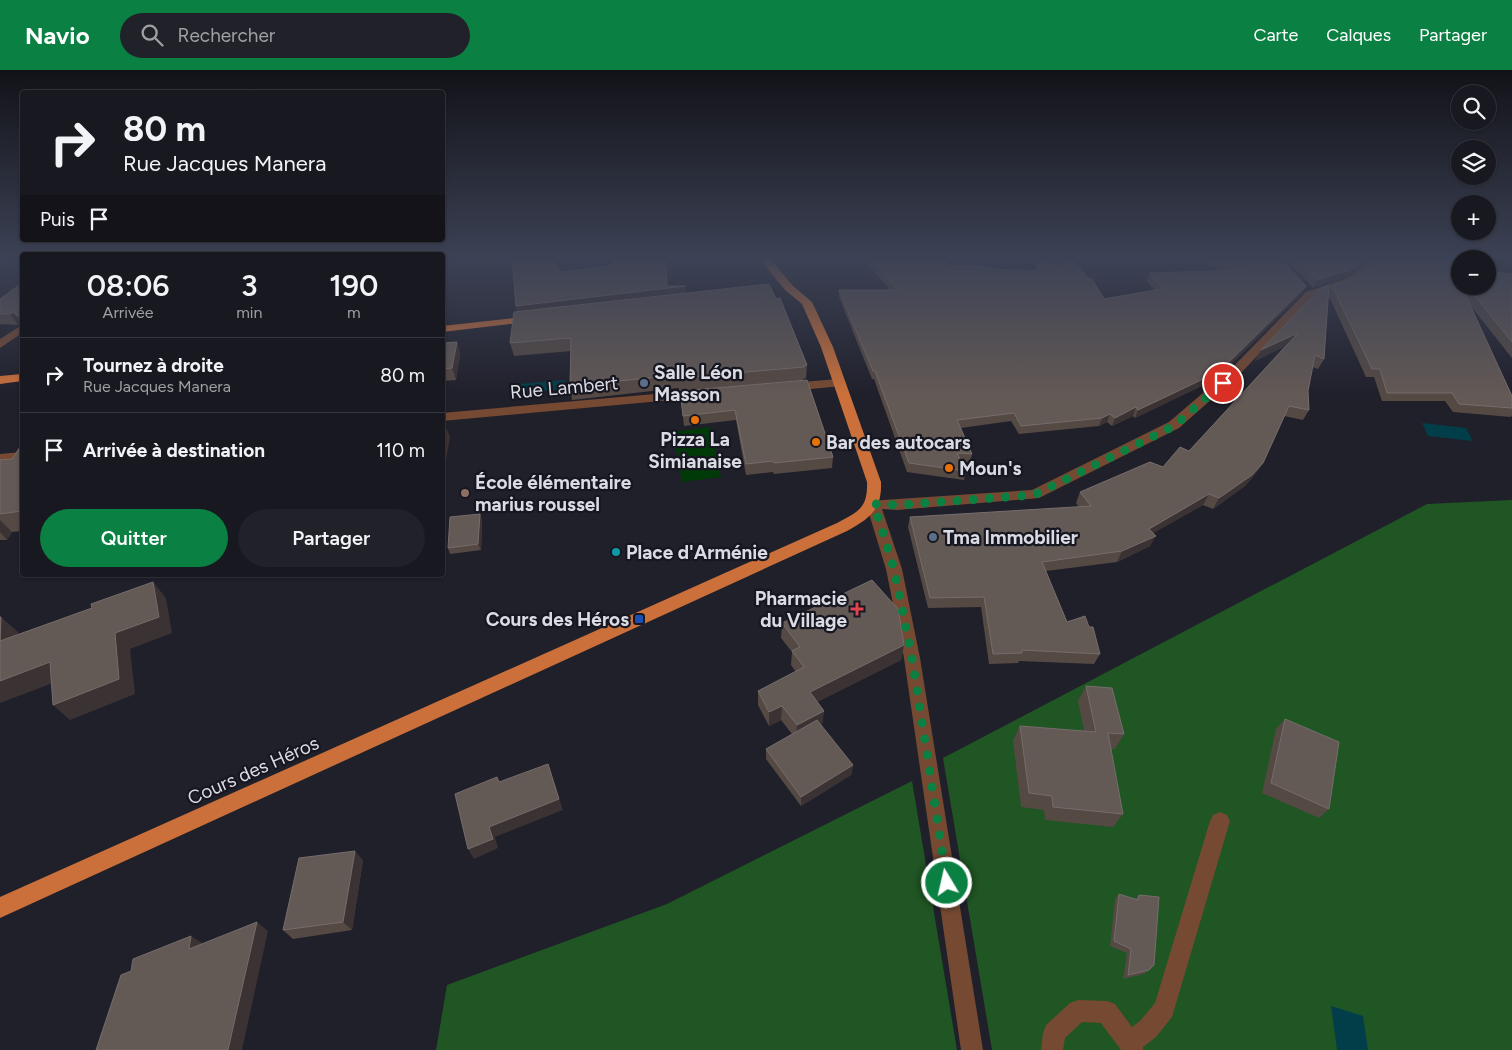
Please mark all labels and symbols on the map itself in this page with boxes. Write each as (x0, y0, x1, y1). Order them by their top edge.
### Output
place label: Salle Léon Masson (654, 361, 743, 406)
pin (1202, 362, 1244, 404)
street label: Rue Lambert (509, 371, 619, 404)
marker: Salle Léon Masson (638, 377, 650, 389)
marker: Pizza La Simianaise (689, 414, 701, 426)
place label: Pizza La Simianaise (648, 428, 742, 473)
place label: Bar des autocars (826, 431, 971, 454)
marker: Bar des autocars (810, 436, 822, 448)
place label: Moun's (959, 457, 1022, 480)
marker: Moun's (943, 462, 955, 474)
place label: École élémentaire marius roussel (475, 471, 632, 516)
marker: École élémentaire marius roussel (459, 487, 471, 499)
place label: Tma Immobilier (943, 526, 1078, 549)
marker: Tma Immobilier (927, 531, 939, 543)
place label: Place d'Arménie (626, 541, 768, 564)
marker: Place d'Arménie (610, 546, 622, 558)
place label: Pharmacie du Village (755, 587, 847, 632)
marker: Pharmacie du Village (851, 603, 863, 615)
place label: Cours des Héros (486, 608, 629, 631)
marker: Cours des Héros (633, 613, 645, 625)
street label: Cours des Héros (184, 731, 323, 810)
position arrow (920, 856, 972, 908)

